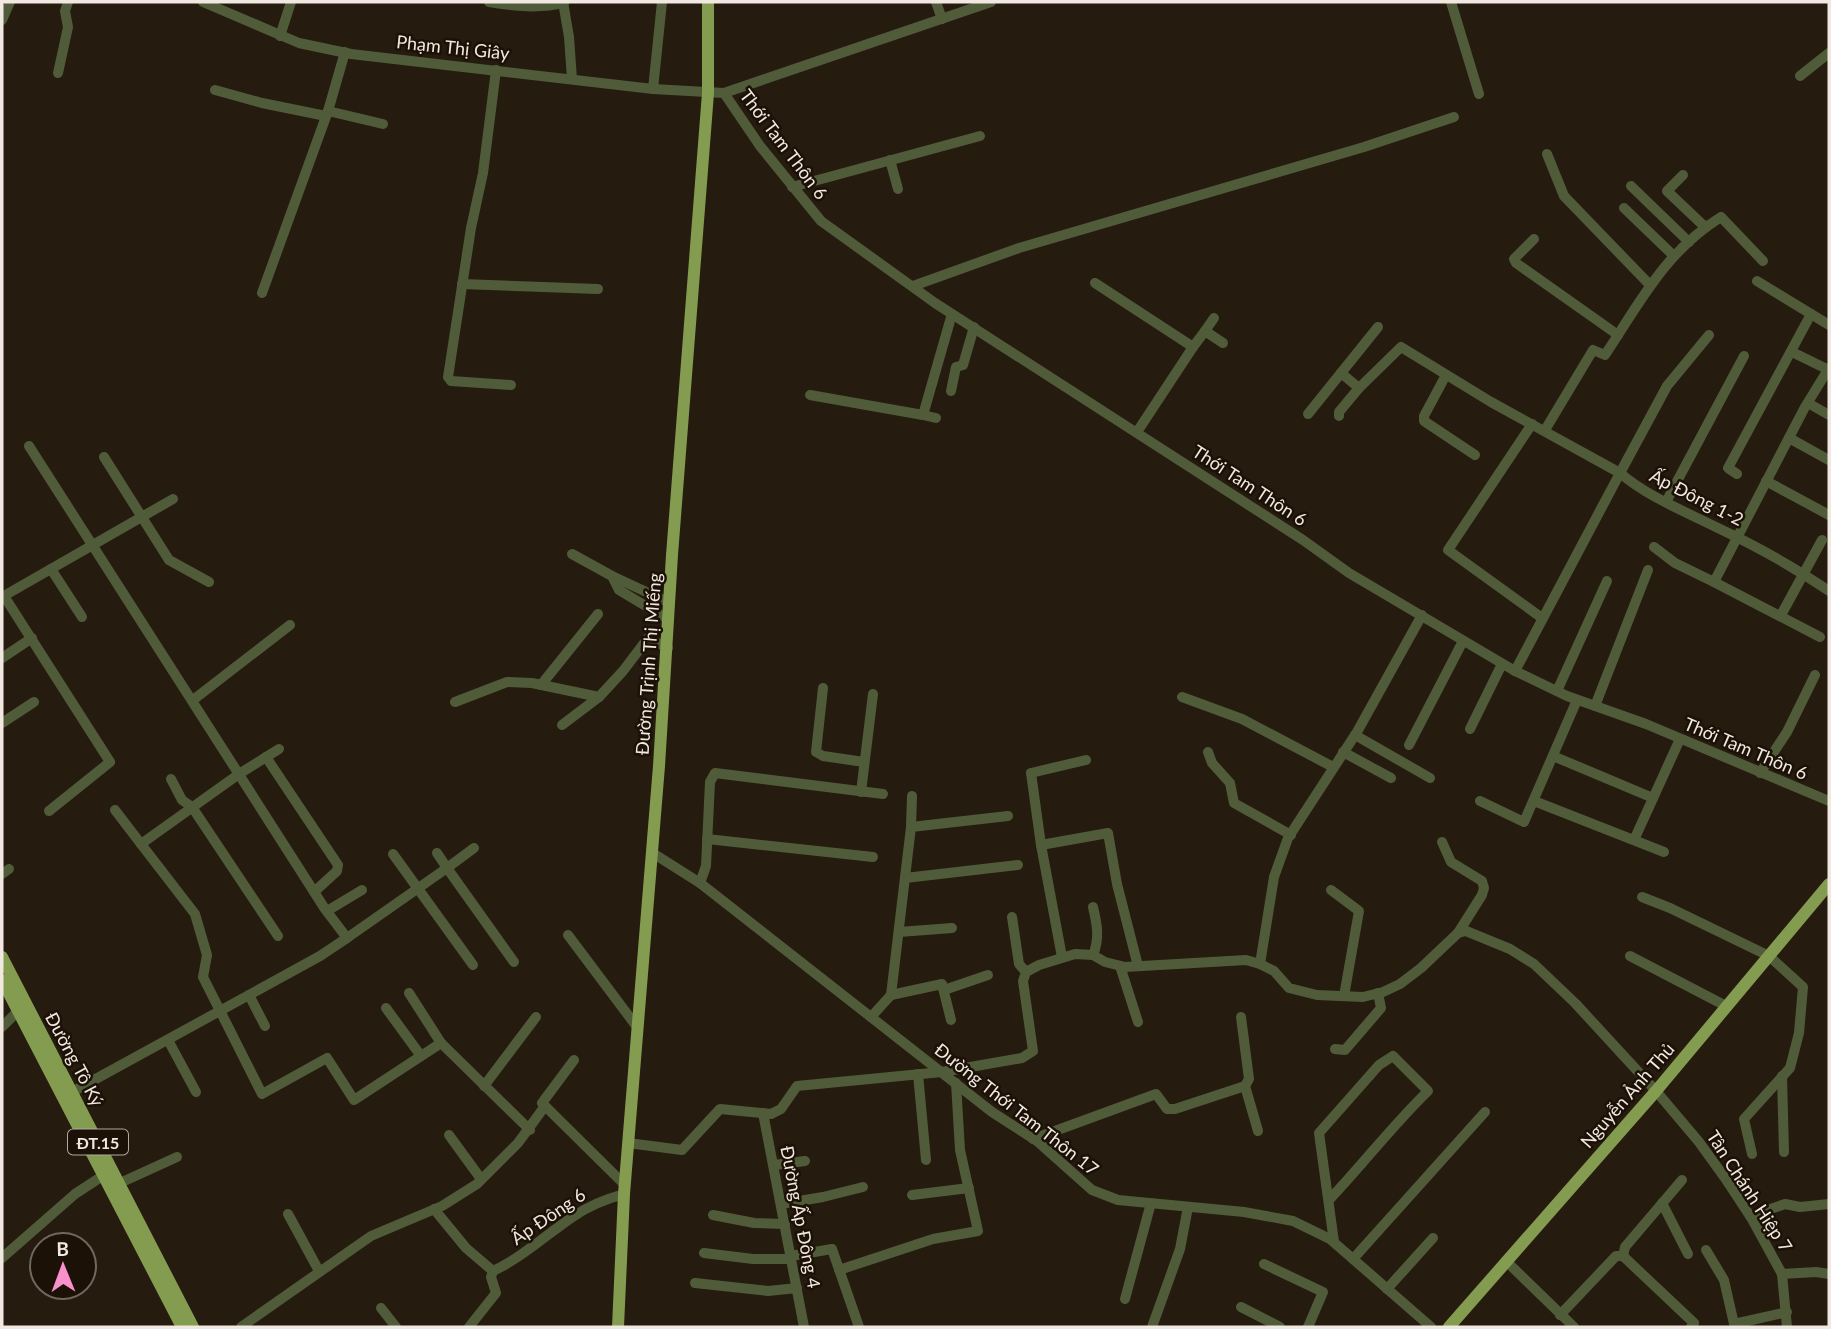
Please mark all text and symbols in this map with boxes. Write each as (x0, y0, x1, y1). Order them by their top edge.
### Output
street label: Phạm Thị Giây (395, 30, 511, 64)
street label: Thới Tam Thôn 6 (735, 85, 833, 203)
street label: Thới Tam Thôn 6 (1189, 440, 1311, 530)
street label: Ấp Đông 1-2 (1646, 464, 1748, 530)
street label: Đường Trịnh Thị Miếng (631, 572, 665, 756)
street label: Thới Tam Thôn 6 (1681, 712, 1811, 784)
street label: Đường Tô Ký (41, 1008, 109, 1110)
street label: Đường Thới Tam Thôn 17 (931, 1038, 1103, 1180)
street label: Nguyễn Ảnh Thủ (1575, 1038, 1679, 1152)
street label: Tân Chánh Hiệp 7 (1702, 1126, 1798, 1256)
road number: ĐT.15 (68, 1130, 128, 1154)
street label: Đường Ấp Đông 4 (776, 1144, 826, 1290)
street label: Ấp Đông 6 (507, 1183, 589, 1249)
north arrow (28, 1231, 98, 1301)
text: B (56, 1237, 69, 1260)

